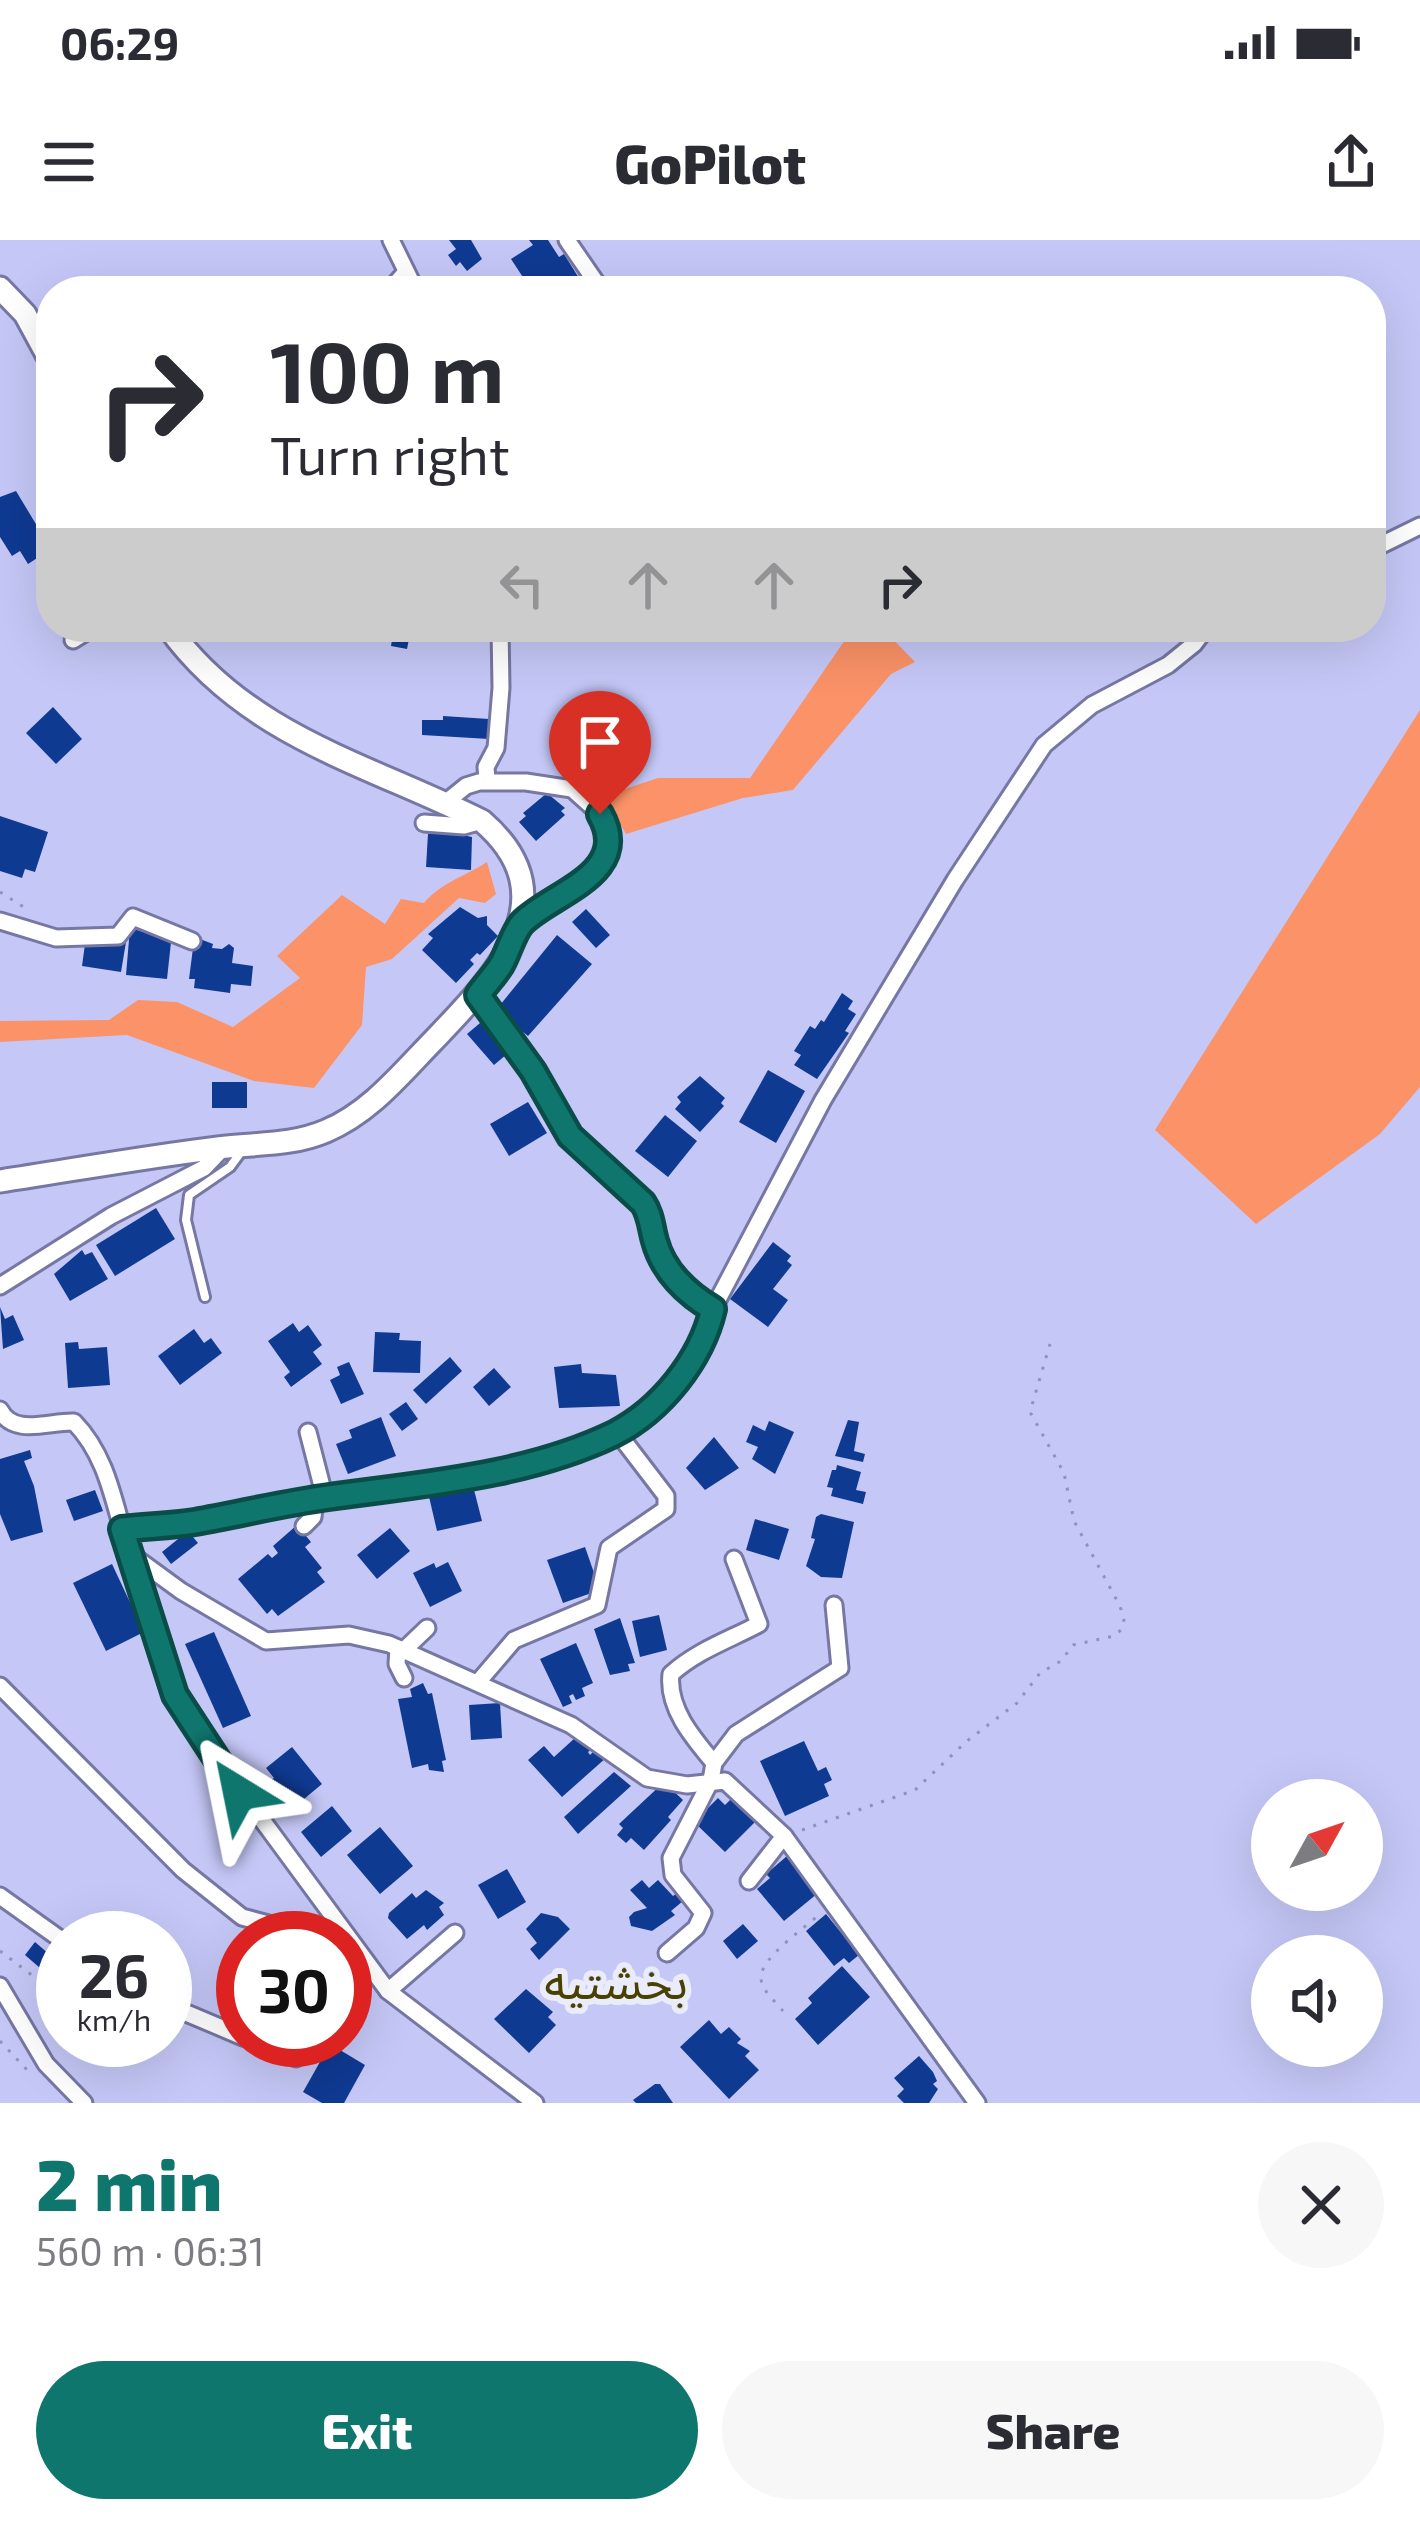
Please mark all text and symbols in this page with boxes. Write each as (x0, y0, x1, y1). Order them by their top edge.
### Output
text: 06:29 (60, 15, 179, 69)
icon: menu (36, 129, 102, 195)
icon: share (1318, 129, 1384, 195)
text: GoPilot (614, 130, 806, 195)
text: 100 m (270, 319, 504, 420)
icon: right (72, 324, 228, 480)
text: Turn right (270, 421, 510, 486)
icon: left (489, 552, 555, 618)
icon: ahead (615, 552, 681, 618)
icon: ahead (741, 552, 807, 618)
icon: right (867, 552, 933, 618)
pin (549, 691, 651, 814)
icon: arrive (567, 709, 633, 775)
position arrow (176, 1730, 302, 1856)
north arrow (1251, 1779, 1383, 1911)
map controls (1251, 1779, 1383, 2067)
speed limit sign: 30 (216, 1911, 372, 2067)
button: sound (1251, 1935, 1383, 2067)
text: 26 (79, 1938, 149, 2010)
district label: بخشتيه (544, 1951, 688, 2009)
text: km/h (77, 2001, 151, 2037)
text: 2 min (36, 2139, 222, 2225)
button: close (1258, 2142, 1384, 2268)
text: 560 m · 06:31 (36, 2227, 264, 2274)
button: Exit (36, 2361, 698, 2499)
button: Share (722, 2361, 1384, 2499)

